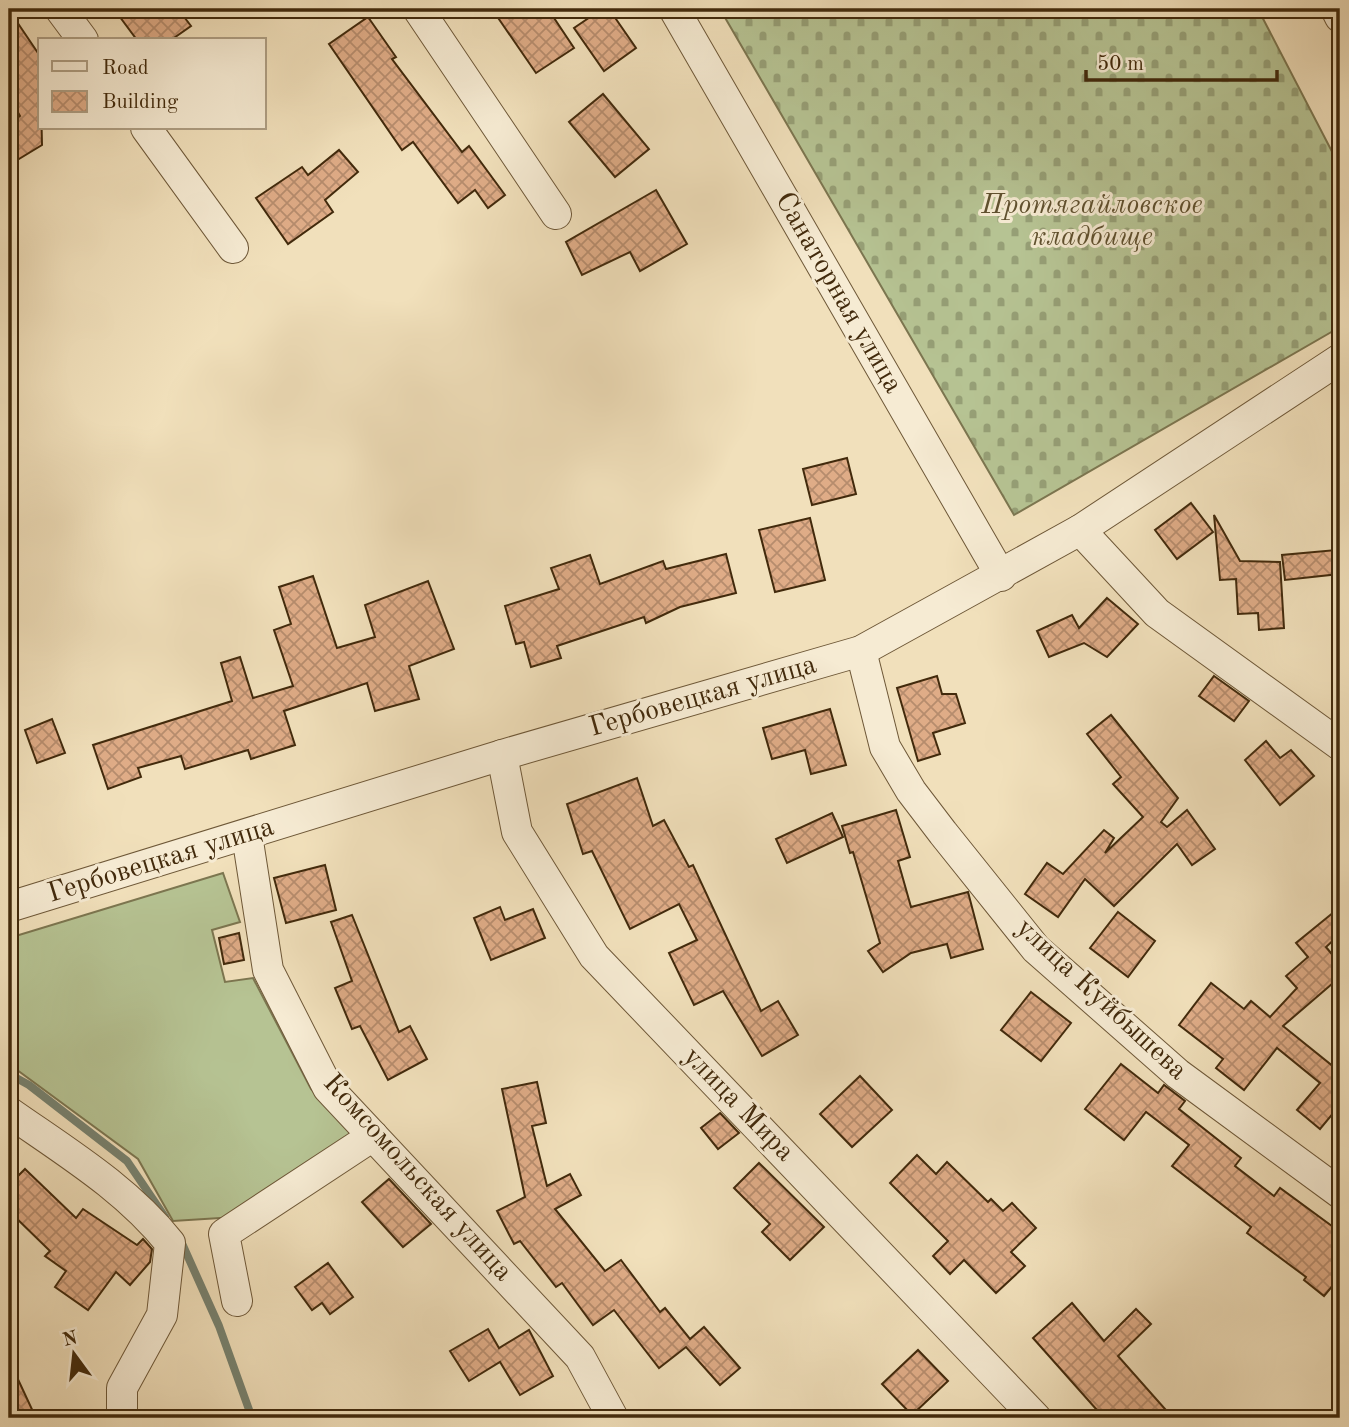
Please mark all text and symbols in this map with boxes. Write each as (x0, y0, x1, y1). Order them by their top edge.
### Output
legend (38, 38, 266, 130)
scale bar (1086, 38, 1277, 82)
text: 50 m (1097, 54, 1144, 75)
text: Road (102, 58, 149, 79)
text: Building (102, 92, 179, 113)
street label: Санаторная улица (769, 188, 907, 398)
park label: Протягайловское кладбище (980, 192, 1203, 252)
street label: Гербовецкая улица (586, 651, 820, 743)
street label: Гербовецкая улица (45, 813, 278, 909)
street label: улица Куйбышева (1010, 914, 1192, 1086)
street label: улица Мира (677, 1043, 799, 1167)
street label: Комсомольская улица (317, 1069, 517, 1287)
north arrow (38, 1318, 108, 1388)
text: N (61, 1329, 80, 1351)

